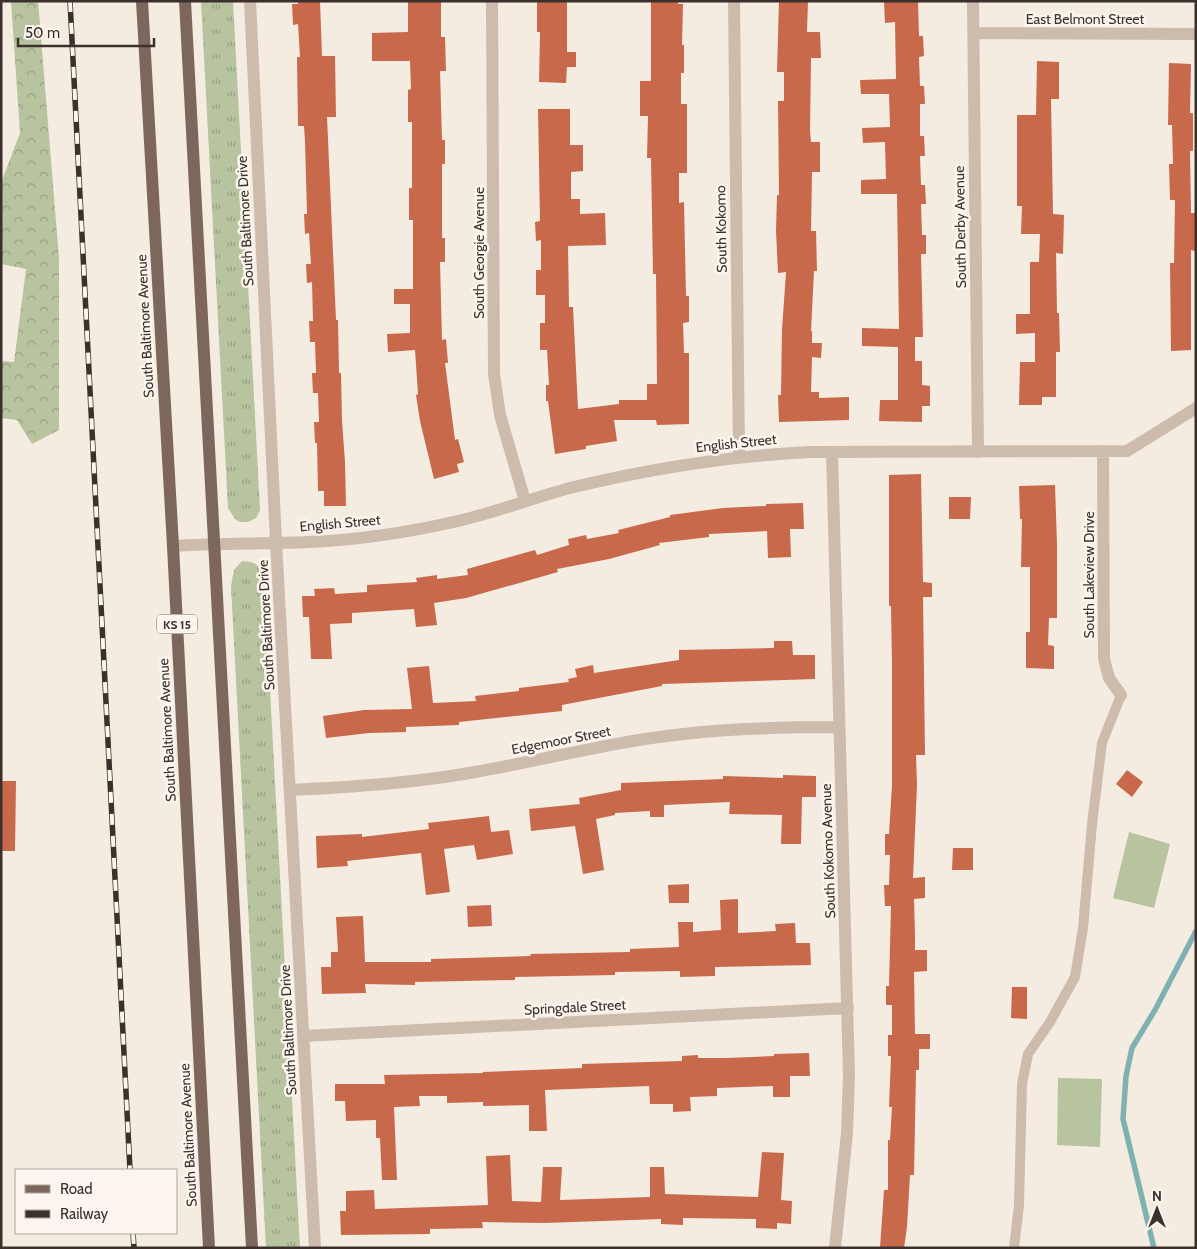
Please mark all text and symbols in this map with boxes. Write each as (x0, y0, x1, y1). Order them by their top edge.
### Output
street label: East Belmont Street (1026, 10, 1145, 28)
scale bar (18, 15, 154, 47)
text: 50 m (25, 24, 60, 42)
street label: South Baltimore Drive (233, 155, 257, 287)
street label: South Derby Avenue (950, 166, 970, 288)
street label: South Kokomo (711, 185, 731, 273)
street label: South Georgie Avenue (470, 187, 488, 319)
street label: South Baltimore Avenue (132, 254, 158, 398)
street label: English Street (695, 430, 778, 456)
street label: English Street (299, 510, 382, 536)
street label: South Lakeview Drive (1080, 511, 1098, 639)
street label: South Baltimore Drive (254, 559, 278, 691)
road number: KS 15 (157, 614, 197, 634)
street label: South Baltimore Avenue (154, 658, 180, 802)
street label: Edgemoor Street (510, 722, 612, 758)
street label: South Kokomo Avenue (817, 783, 839, 919)
street label: South Baltimore Drive (276, 964, 300, 1096)
street label: Springdale Street (524, 995, 627, 1019)
street label: South Baltimore Avenue (175, 1063, 201, 1207)
legend (15, 1169, 178, 1234)
text: Road (60, 1180, 93, 1198)
north arrow (1132, 1184, 1182, 1234)
text: N (1152, 1187, 1162, 1205)
text: Railway (60, 1205, 109, 1223)

